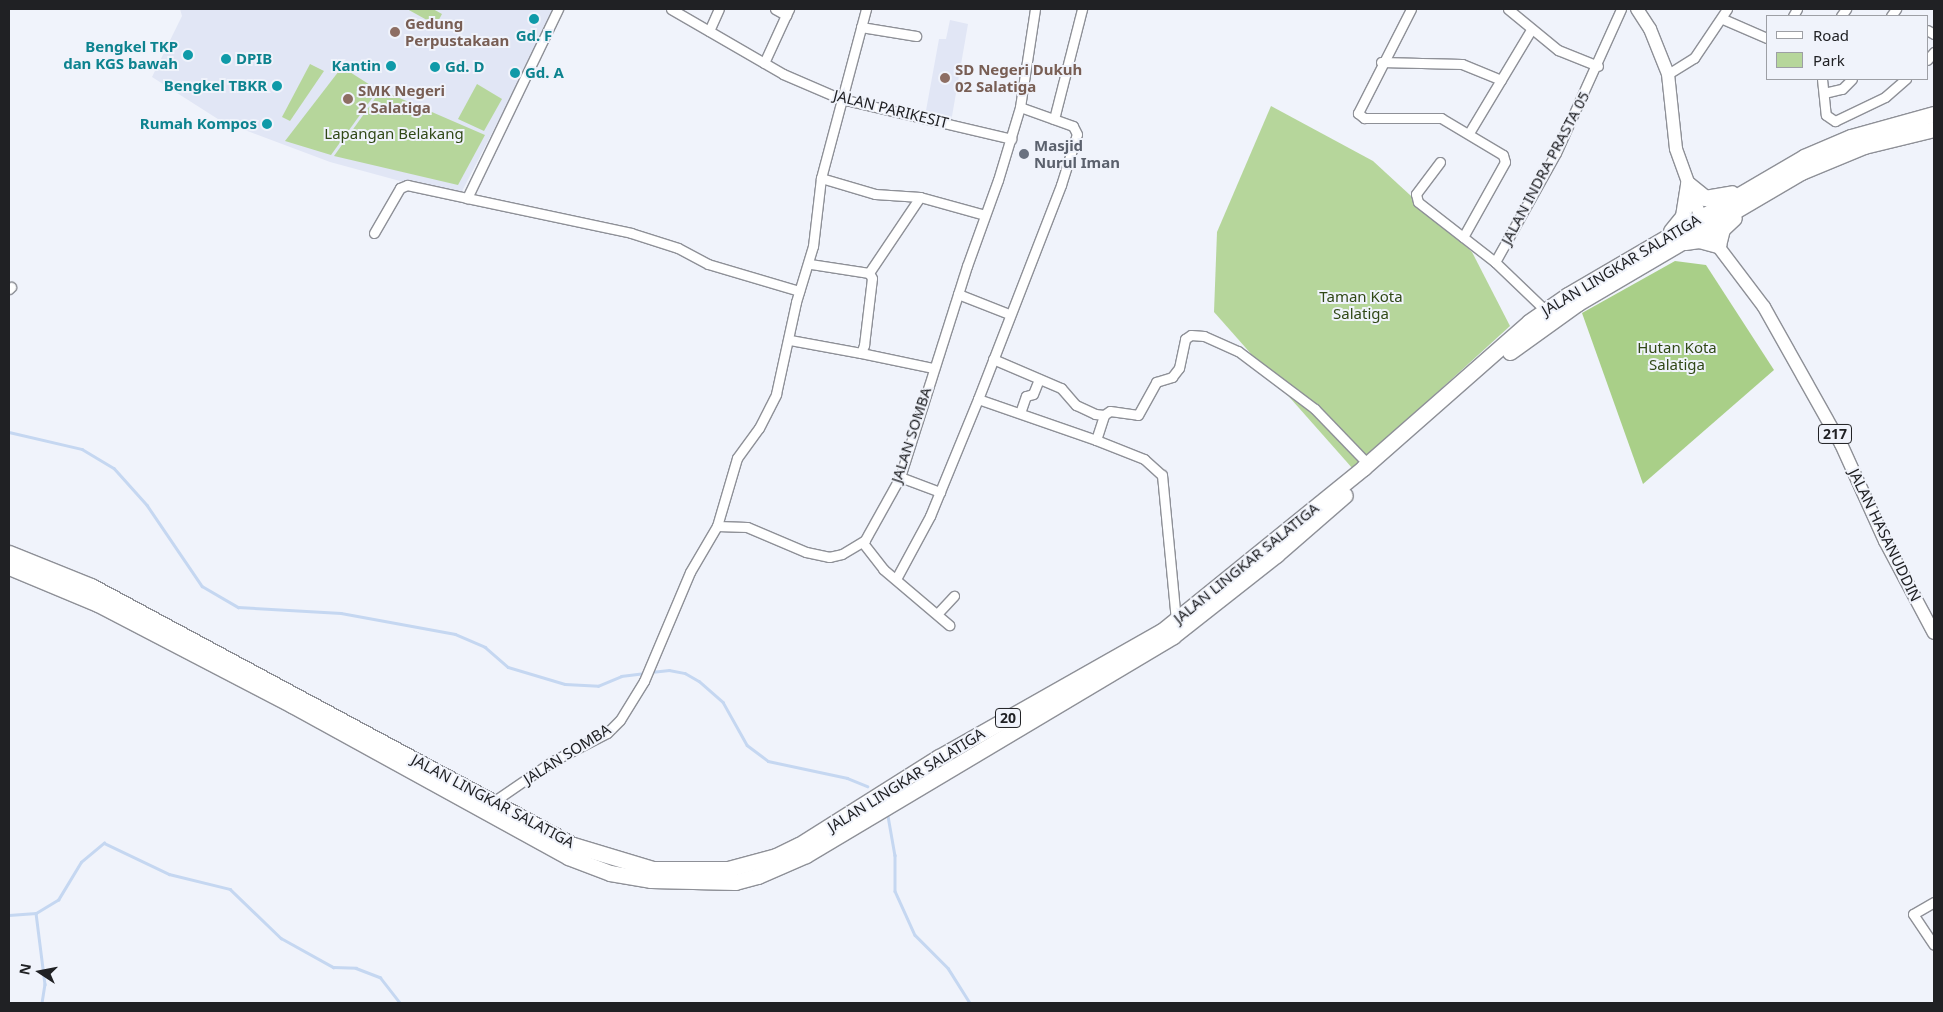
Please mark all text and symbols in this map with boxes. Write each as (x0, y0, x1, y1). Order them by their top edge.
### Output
marker: Gd. F (528, 13, 540, 25)
place label: Gedung Perpustakaan (405, 14, 509, 49)
legend (1766, 15, 1928, 80)
text: Road (1813, 25, 1849, 45)
marker: Gedung Perpustakaan (389, 26, 401, 38)
place label: Gd. F (516, 27, 552, 45)
place label: Bengkel TKP dan KGS bawah (63, 37, 178, 72)
marker: Bengkel TKP dan KGS bawah (182, 49, 194, 61)
place label: DPIB (236, 50, 272, 68)
text: Park (1813, 50, 1845, 70)
marker: DPIB (220, 53, 232, 65)
place label: Kantin (332, 57, 381, 75)
place label: Gd. D (445, 58, 484, 76)
marker: Kantin (385, 60, 397, 72)
place label: SD Negeri Dukuh 02 Salatiga (955, 60, 1082, 95)
marker: Gd. D (429, 61, 441, 73)
place label: Gd. A (525, 64, 564, 82)
marker: Gd. A (509, 67, 521, 79)
marker: SD Negeri Dukuh 02 Salatiga (939, 72, 951, 84)
place label: Bengkel TBKR (164, 77, 267, 95)
marker: Bengkel TBKR (271, 80, 283, 92)
place label: SMK Negeri 2 Salatiga (358, 81, 445, 116)
street label: JALAN PARIKESIT (832, 86, 950, 132)
street label: JALAN INDRA PRASTA 05 (1497, 88, 1593, 248)
marker: SMK Negeri 2 Salatiga (342, 93, 354, 105)
place label: Rumah Kompos (140, 115, 257, 133)
marker: Rumah Kompos (261, 118, 273, 130)
park label: Lapangan Belakang (324, 125, 464, 143)
place label: Masjid Nurul Iman (1034, 136, 1120, 171)
marker: Masjid Nurul Iman (1018, 148, 1030, 160)
street label: JALAN LINGKAR SALATIGA (1538, 210, 1704, 320)
park label: Taman Kota Salatiga (1319, 287, 1403, 322)
park label: Hutan Kota Salatiga (1637, 338, 1717, 373)
street label: JALAN SOMBA (887, 385, 935, 485)
road number: 217 (1818, 422, 1852, 446)
street label: JALAN HASANUDDIN (1845, 466, 1925, 604)
street label: JALAN LINGKAR SALATIGA (1170, 499, 1322, 627)
road number: 20 (994, 706, 1022, 730)
street label: JALAN SOMBA (520, 720, 614, 788)
street label: JALAN LINGKAR SALATIGA (824, 724, 988, 836)
street label: JALAN LINGKAR SALATIGA (408, 750, 578, 852)
north arrow (15, 947, 65, 997)
text: N (14, 962, 35, 976)

